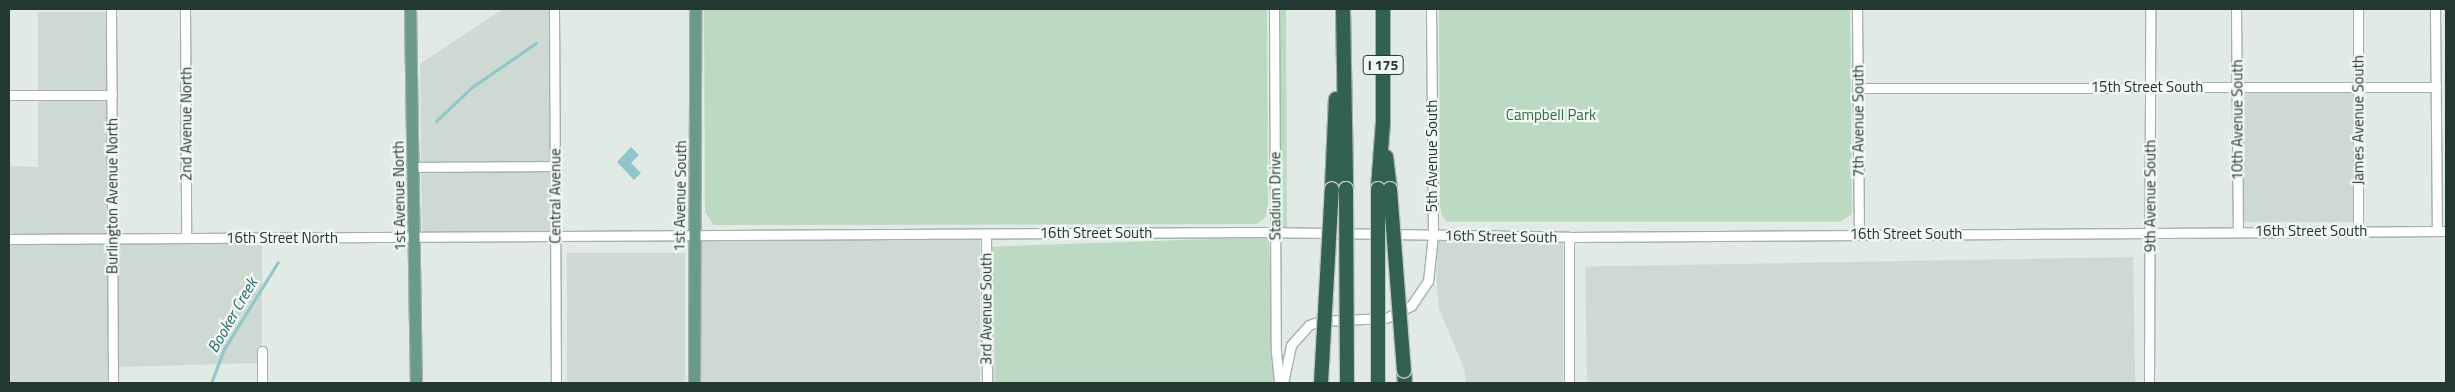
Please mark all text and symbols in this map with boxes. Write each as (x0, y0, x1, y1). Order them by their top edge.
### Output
road number: I 175 (1362, 54, 1404, 76)
street label: James Avenue South (2349, 55, 2367, 185)
street label: 10th Avenue South (2228, 60, 2246, 180)
street label: 7th Avenue South (1849, 65, 1867, 177)
street label: 2nd Avenue North (177, 67, 195, 181)
street label: 15th Street South (2091, 78, 2203, 96)
street label: 5th Avenue South (1423, 100, 1441, 212)
park label: Campbell Park (1506, 106, 1596, 124)
street label: Burlington Avenue North (103, 118, 121, 274)
street label: 1st Avenue South (670, 140, 690, 252)
street label: 9th Avenue South (2141, 140, 2159, 252)
street label: 1st Avenue North (389, 141, 409, 251)
street label: Central Avenue (546, 148, 564, 244)
street label: Stadium Drive (1266, 152, 1284, 240)
street label: 16th Street South (2255, 222, 2367, 240)
street label: 16th Street South (1040, 224, 1152, 242)
street label: 16th Street South (1850, 225, 1962, 243)
street label: 16th Street South (1444, 226, 1558, 246)
street label: 16th Street North (226, 229, 338, 247)
street label: 3rd Avenue South (977, 253, 995, 365)
water label: Booker Creek (203, 274, 261, 356)

